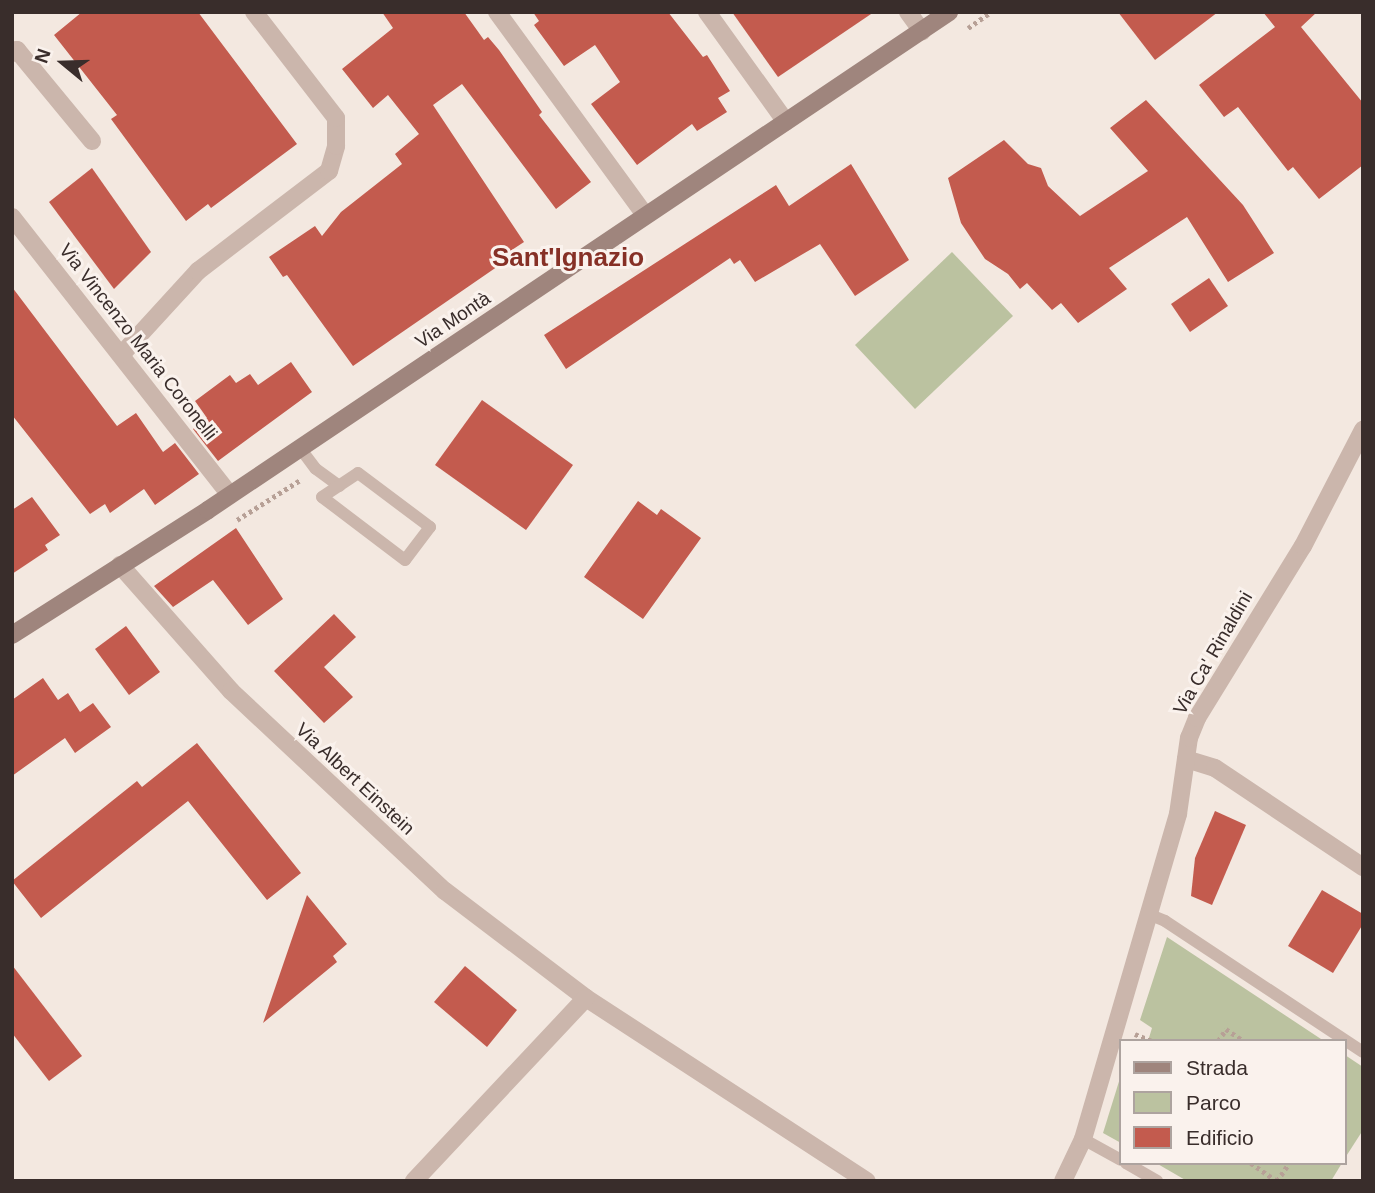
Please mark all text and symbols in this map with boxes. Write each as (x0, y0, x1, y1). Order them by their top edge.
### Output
north arrow (28, 28, 98, 98)
text: N (31, 46, 55, 66)
street label: Via Vincenzo Maria Coronelli (54, 239, 222, 445)
district label: Sant'Ignazio (492, 242, 644, 274)
street label: Via Montà (411, 287, 495, 353)
street label: Via Ca' Rinaldini (1169, 587, 1257, 719)
street label: Via Albert Einstein (291, 718, 419, 840)
legend (1120, 1039, 1347, 1165)
text: Strada (1186, 1056, 1248, 1079)
text: Parco (1186, 1091, 1241, 1114)
text: Edificio (1186, 1126, 1254, 1149)

